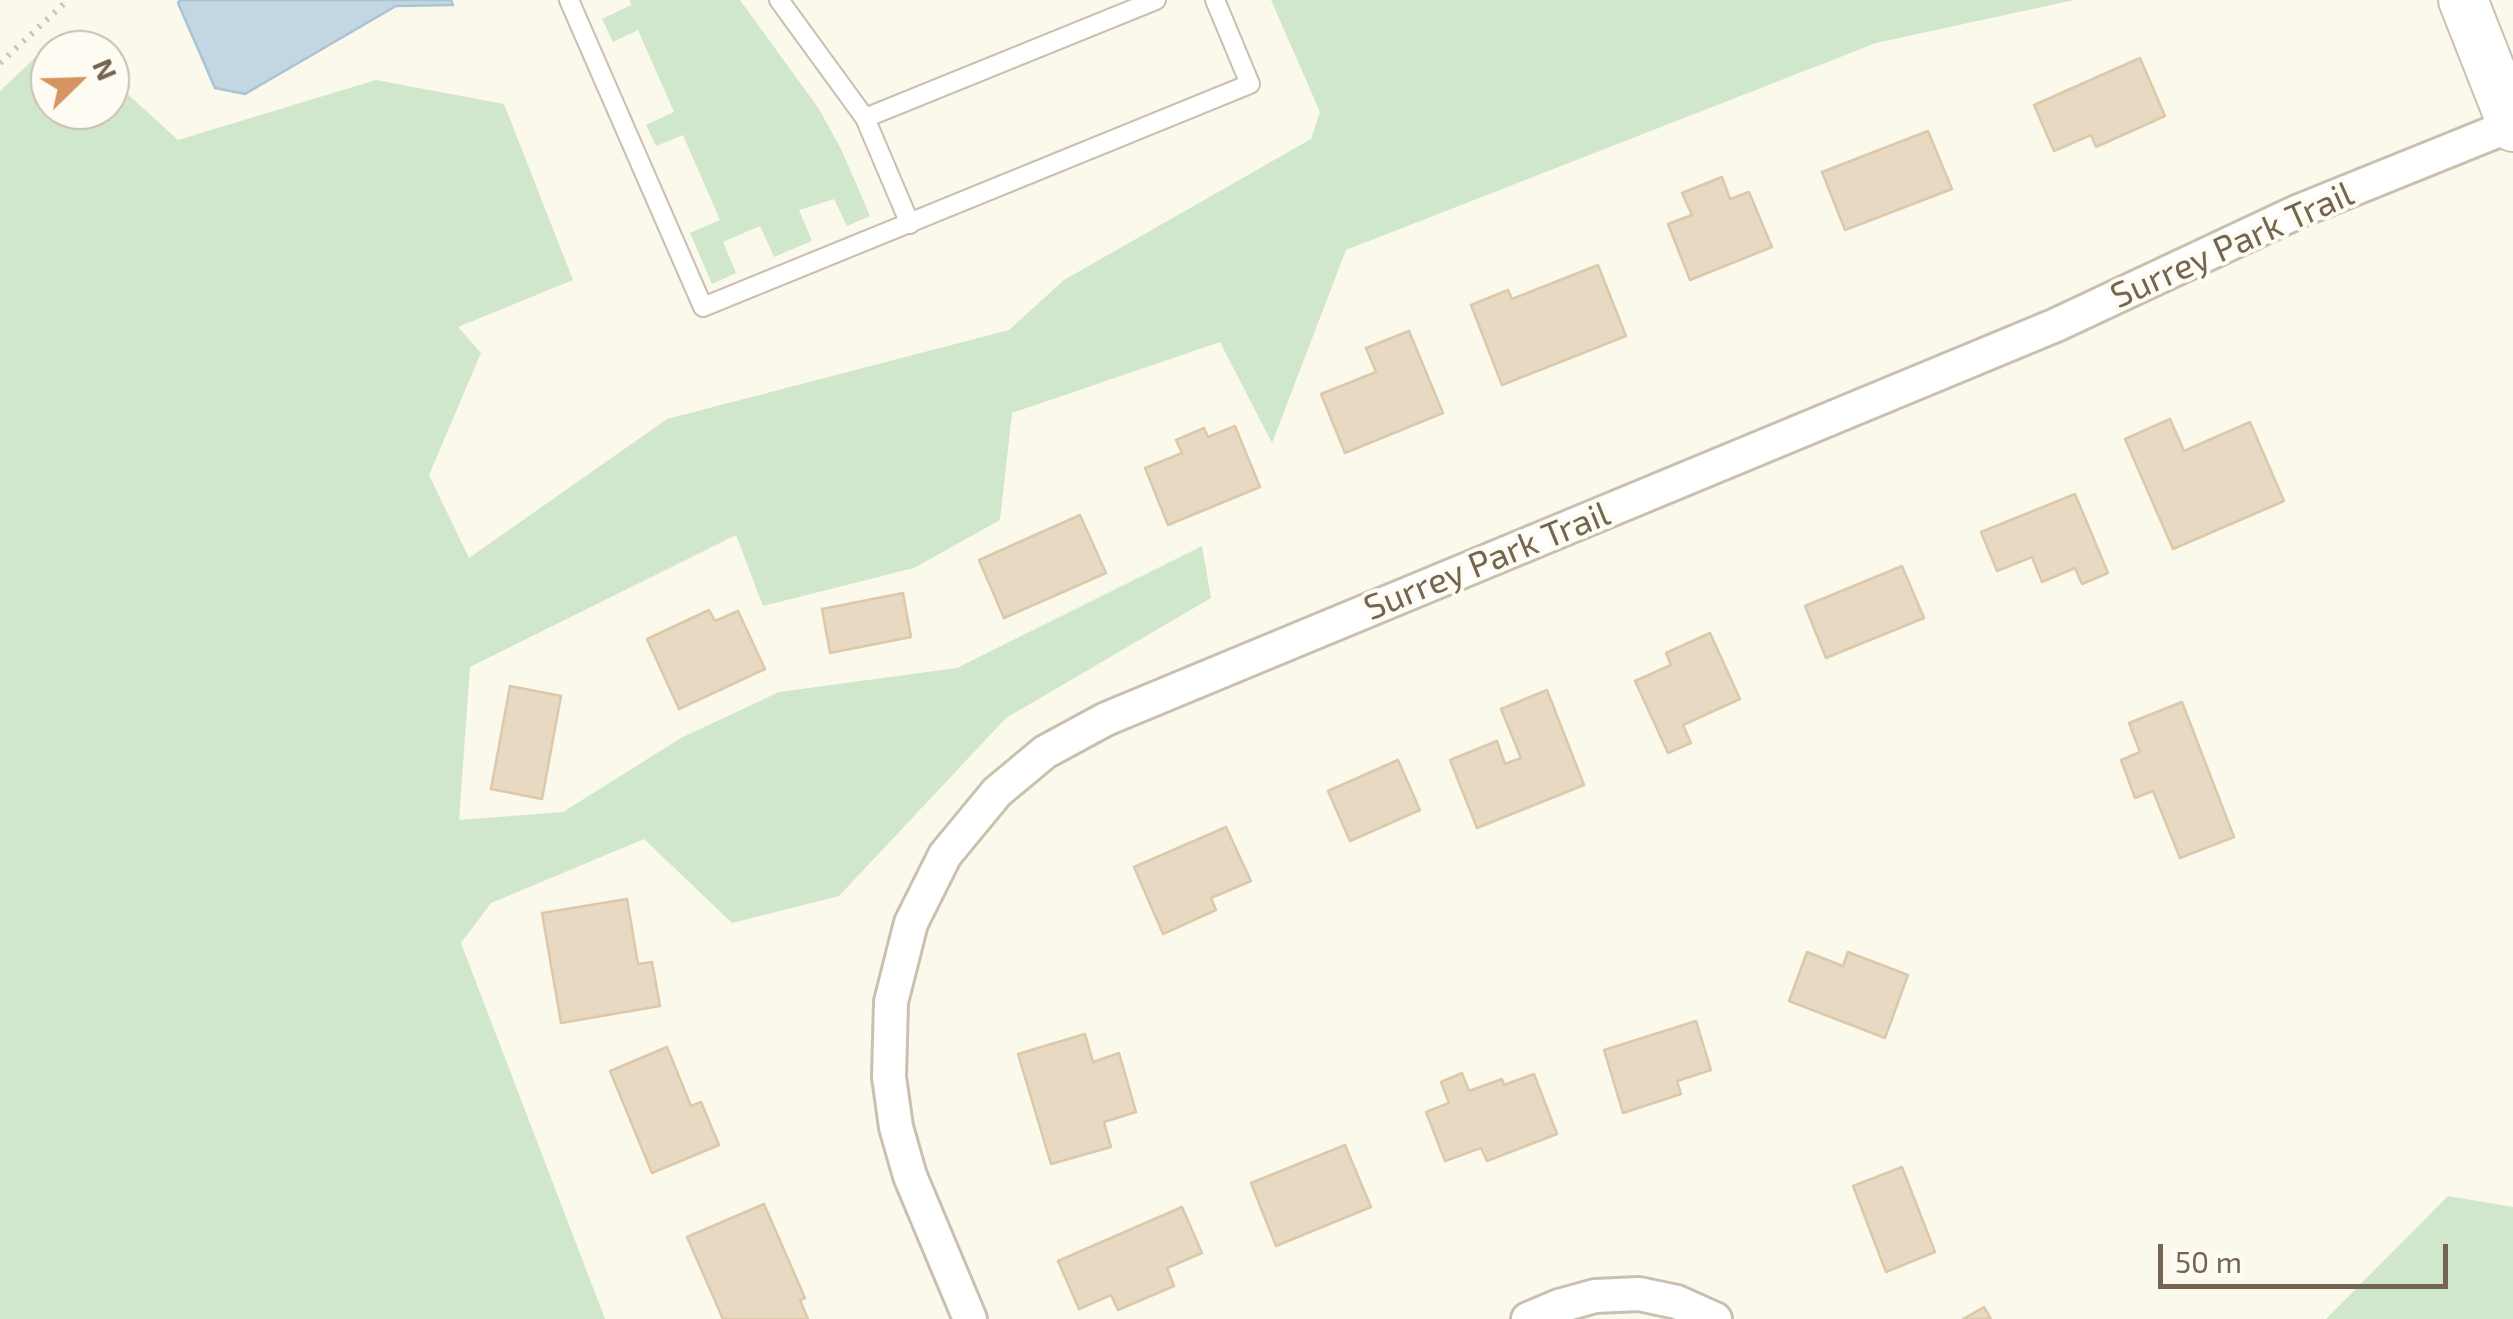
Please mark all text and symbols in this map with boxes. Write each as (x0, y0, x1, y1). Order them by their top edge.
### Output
north arrow (30, 30, 130, 130)
text: N (86, 53, 125, 85)
street label: Surrey Park Trail (2104, 173, 2360, 317)
street label: Surrey Park Trail (1358, 493, 1616, 629)
scale bar (2163, 1224, 2453, 1286)
text: 50 m (2175, 1243, 2242, 1279)

